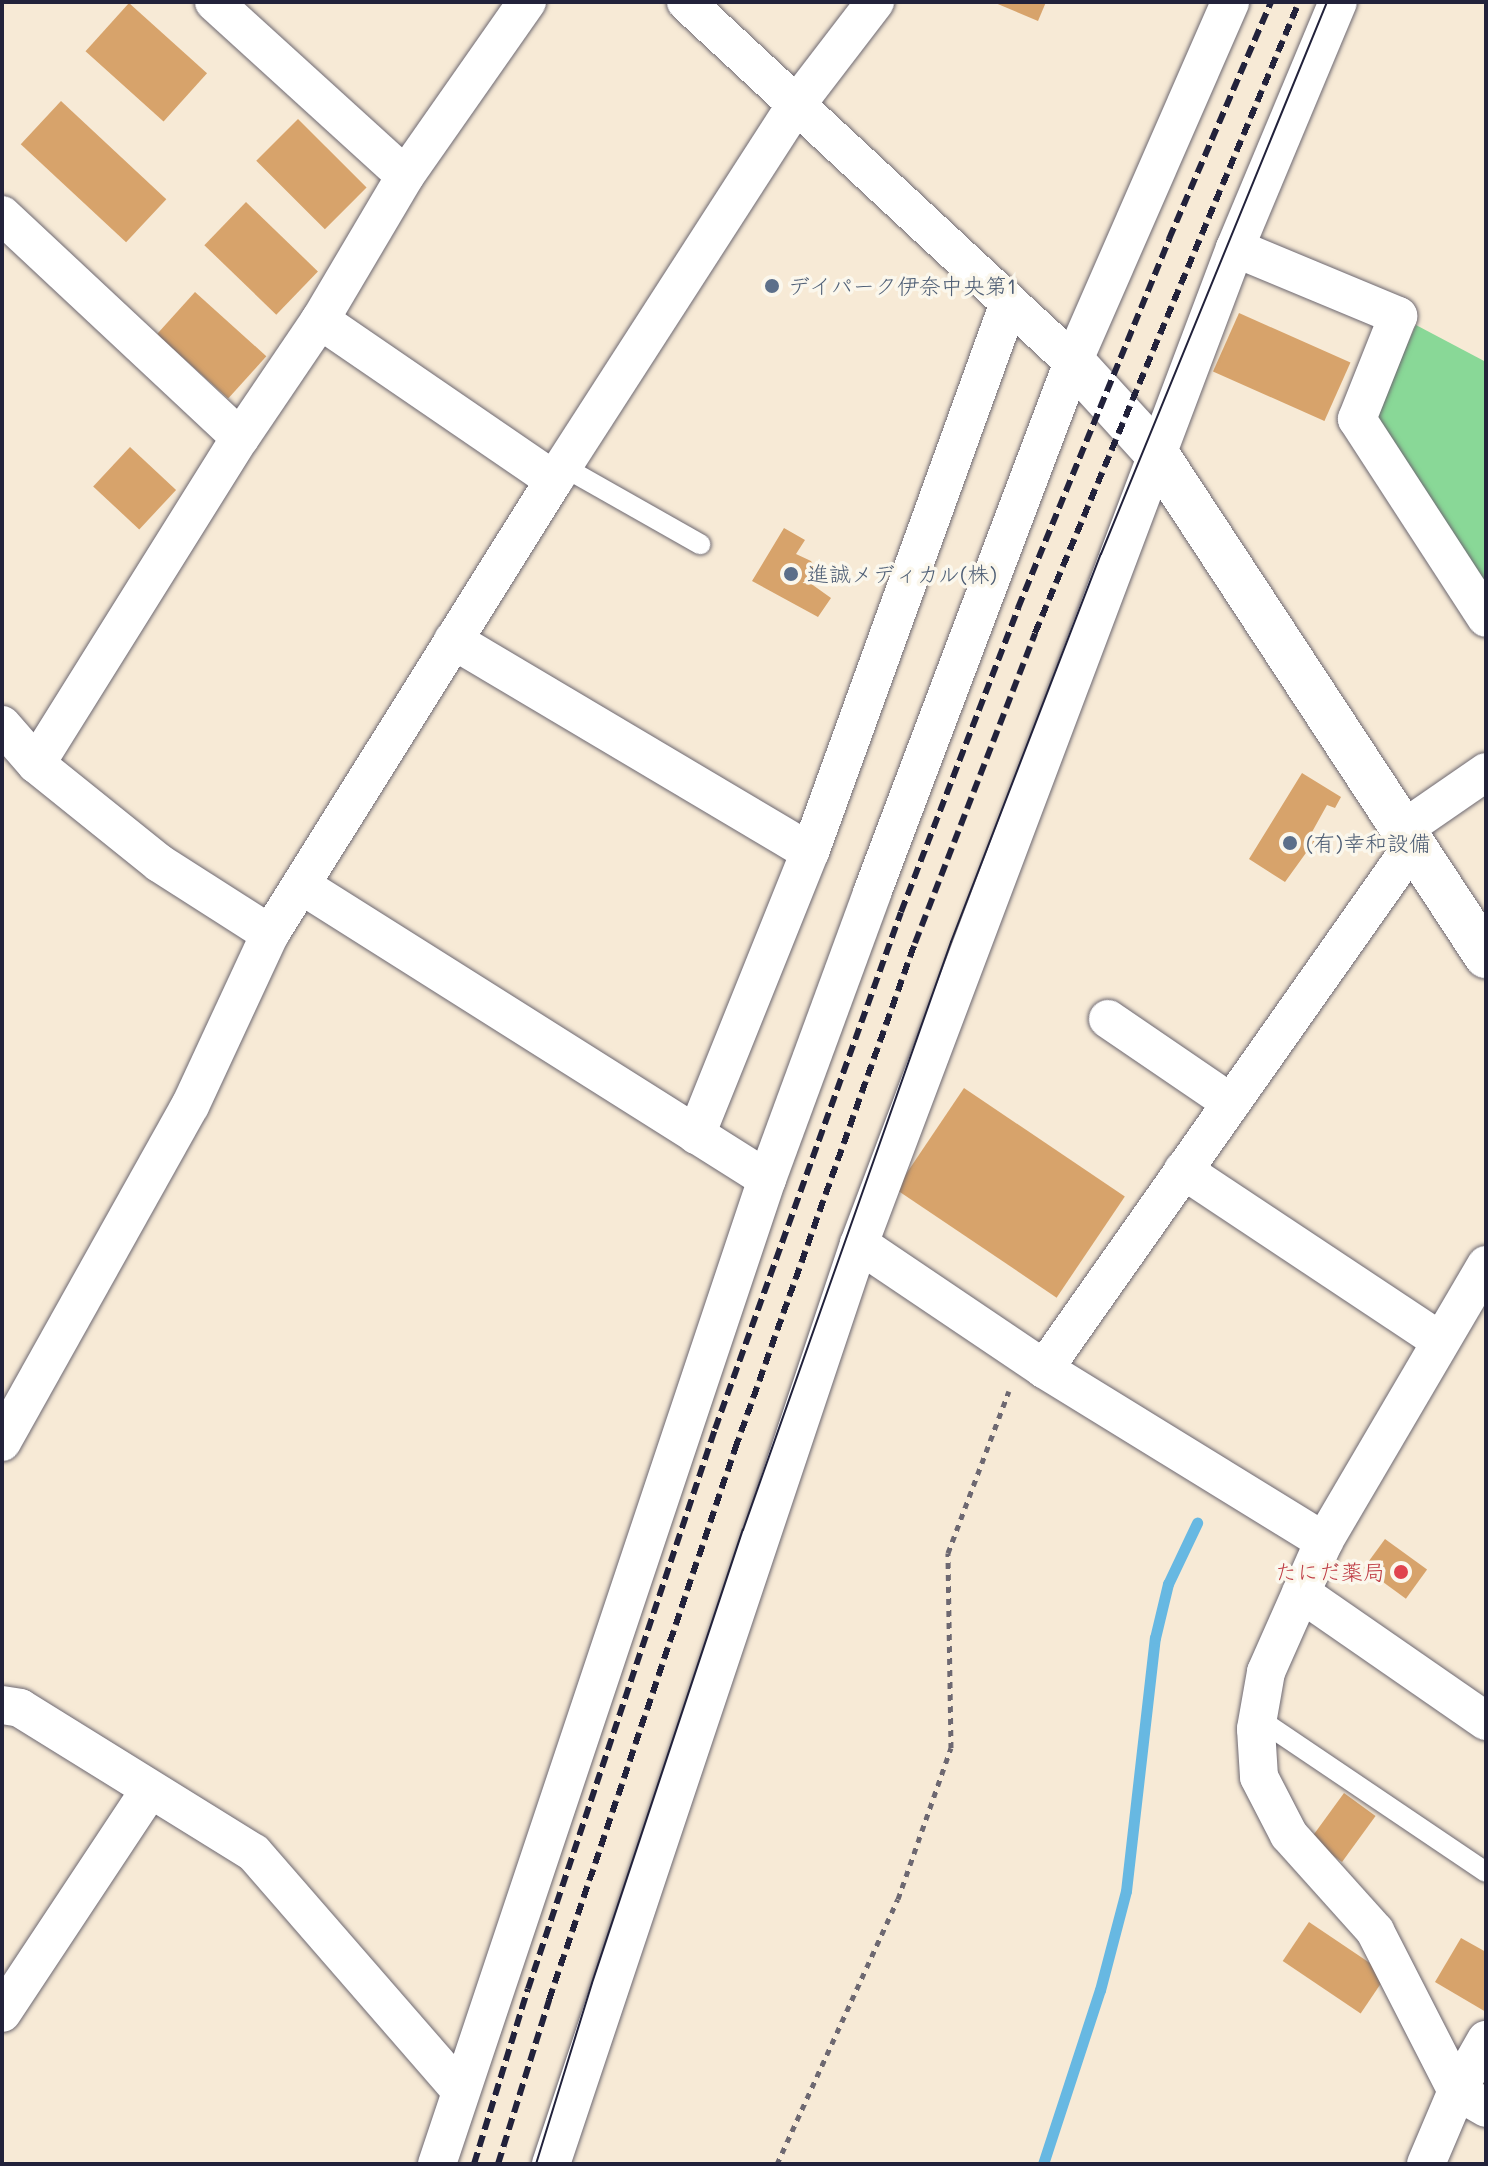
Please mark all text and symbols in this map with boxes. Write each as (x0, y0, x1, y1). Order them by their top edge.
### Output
place label: デイパーク伊奈中央第1 (788, 273, 1018, 299)
marker: デイパーク伊奈中央第1 (763, 277, 781, 295)
place label: 進誠メディカル(株) (807, 561, 998, 587)
marker: 進誠メディカル(株) (782, 565, 800, 583)
place label: (有)幸和設備 (1306, 830, 1431, 856)
marker: (有)幸和設備 (1281, 834, 1299, 852)
place label: たにだ薬局 (1275, 1559, 1385, 1585)
marker: たにだ薬局 (1392, 1563, 1410, 1581)

